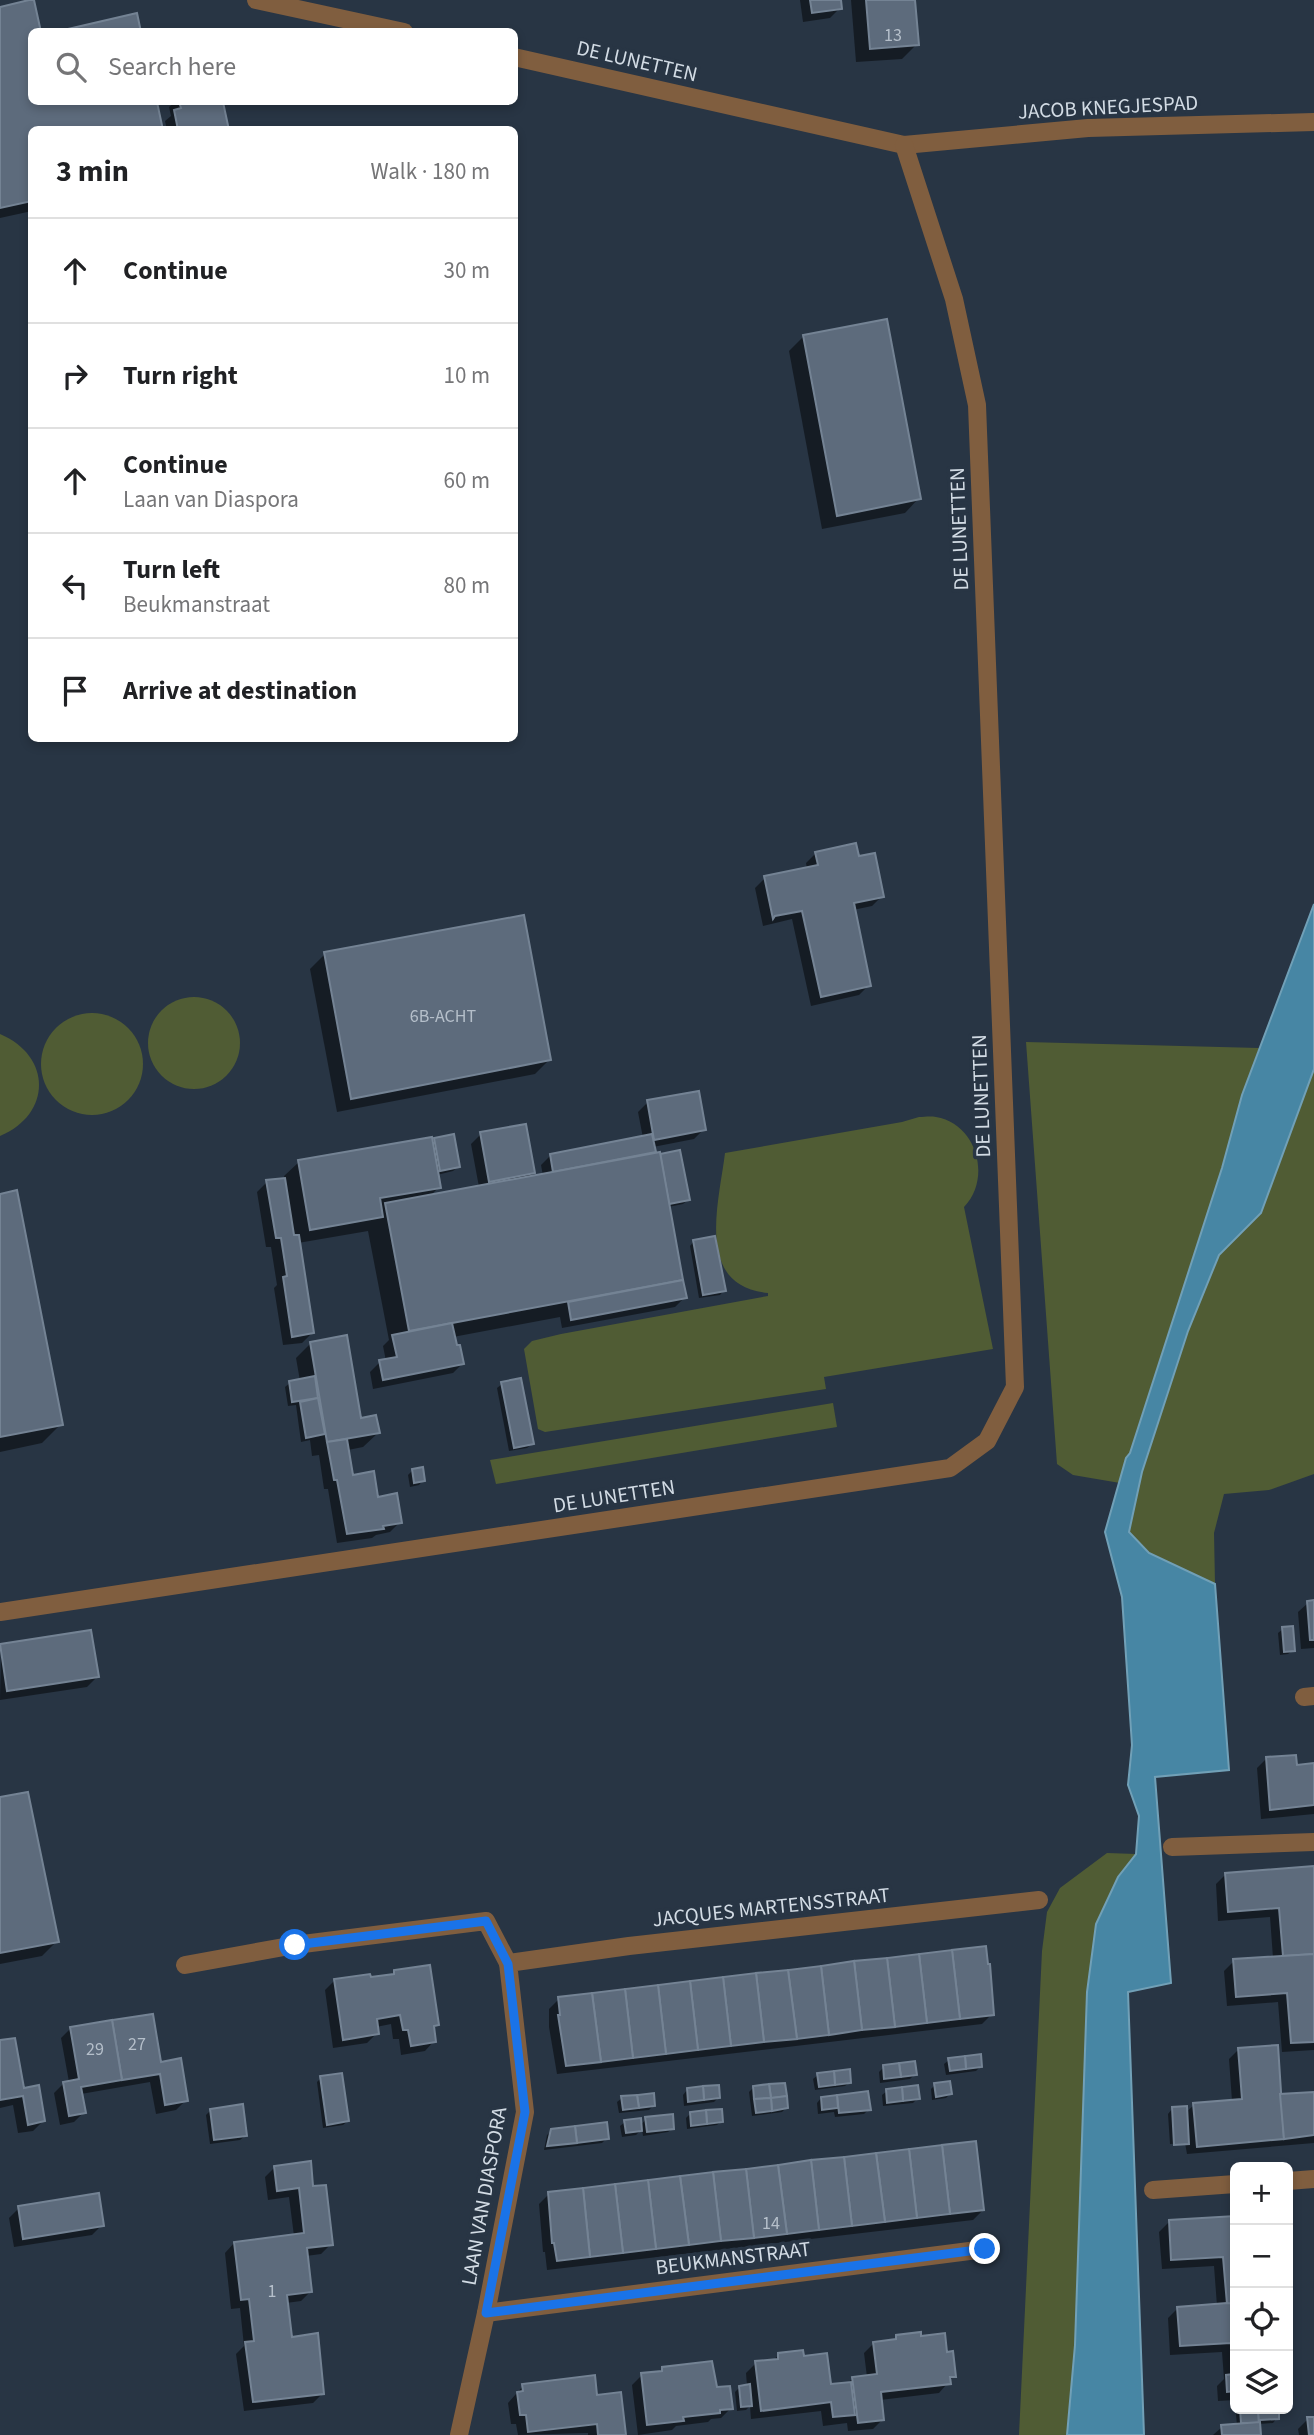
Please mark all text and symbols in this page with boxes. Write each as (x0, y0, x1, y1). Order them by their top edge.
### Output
house number: 13 (884, 23, 902, 48)
search box (28, 28, 518, 105)
street label: DE LUNETTEN (574, 33, 700, 89)
icon: search (52, 48, 90, 86)
text: Search here (108, 48, 236, 85)
street label: JACOB KNEGJESPAD (1017, 87, 1199, 127)
text: 3 min (56, 150, 129, 193)
text: Walk · 180 m (371, 155, 490, 188)
icon: ahead (56, 252, 94, 290)
text: Continue (123, 252, 228, 289)
text: 30 m (443, 254, 490, 287)
icon: right (56, 357, 94, 395)
text: Turn right (123, 357, 238, 394)
text: 10 m (443, 359, 490, 392)
text: Continue (123, 446, 228, 483)
icon: ahead (56, 462, 94, 500)
text: 60 m (443, 464, 490, 497)
street label: DE LUNETTEN (942, 467, 976, 591)
text: Laan van Diaspora (123, 483, 299, 516)
text: Turn left (123, 551, 220, 588)
icon: left (56, 567, 94, 605)
text: 80 m (443, 569, 490, 602)
text: Beukmanstraat (123, 588, 270, 621)
icon: arrive (56, 672, 94, 710)
text: Arrive at destination (123, 672, 357, 709)
house number: 6B-ACHT (410, 1004, 477, 1029)
street label: DE LUNETTEN (964, 1034, 998, 1158)
street label: DE LUNETTEN (551, 1472, 677, 1520)
street label: JACQUES MARTENSSTRAAT (651, 1880, 891, 1934)
route start (279, 1929, 310, 1960)
house number: 27 (128, 2032, 146, 2057)
house number: 29 (86, 2037, 104, 2062)
street label: LAAN VAN DIASPORA (454, 2104, 515, 2288)
map controls (1230, 2162, 1293, 2414)
button: + (1230, 2162, 1293, 2225)
house number: 14 (762, 2211, 780, 2236)
button: − (1230, 2225, 1293, 2288)
route end (969, 2233, 1000, 2264)
street label: BEUKMANSTRAAT (654, 2234, 812, 2282)
house number: 1 (268, 2279, 276, 2304)
button: locate (1230, 2288, 1293, 2351)
button: layers (1230, 2351, 1293, 2414)

